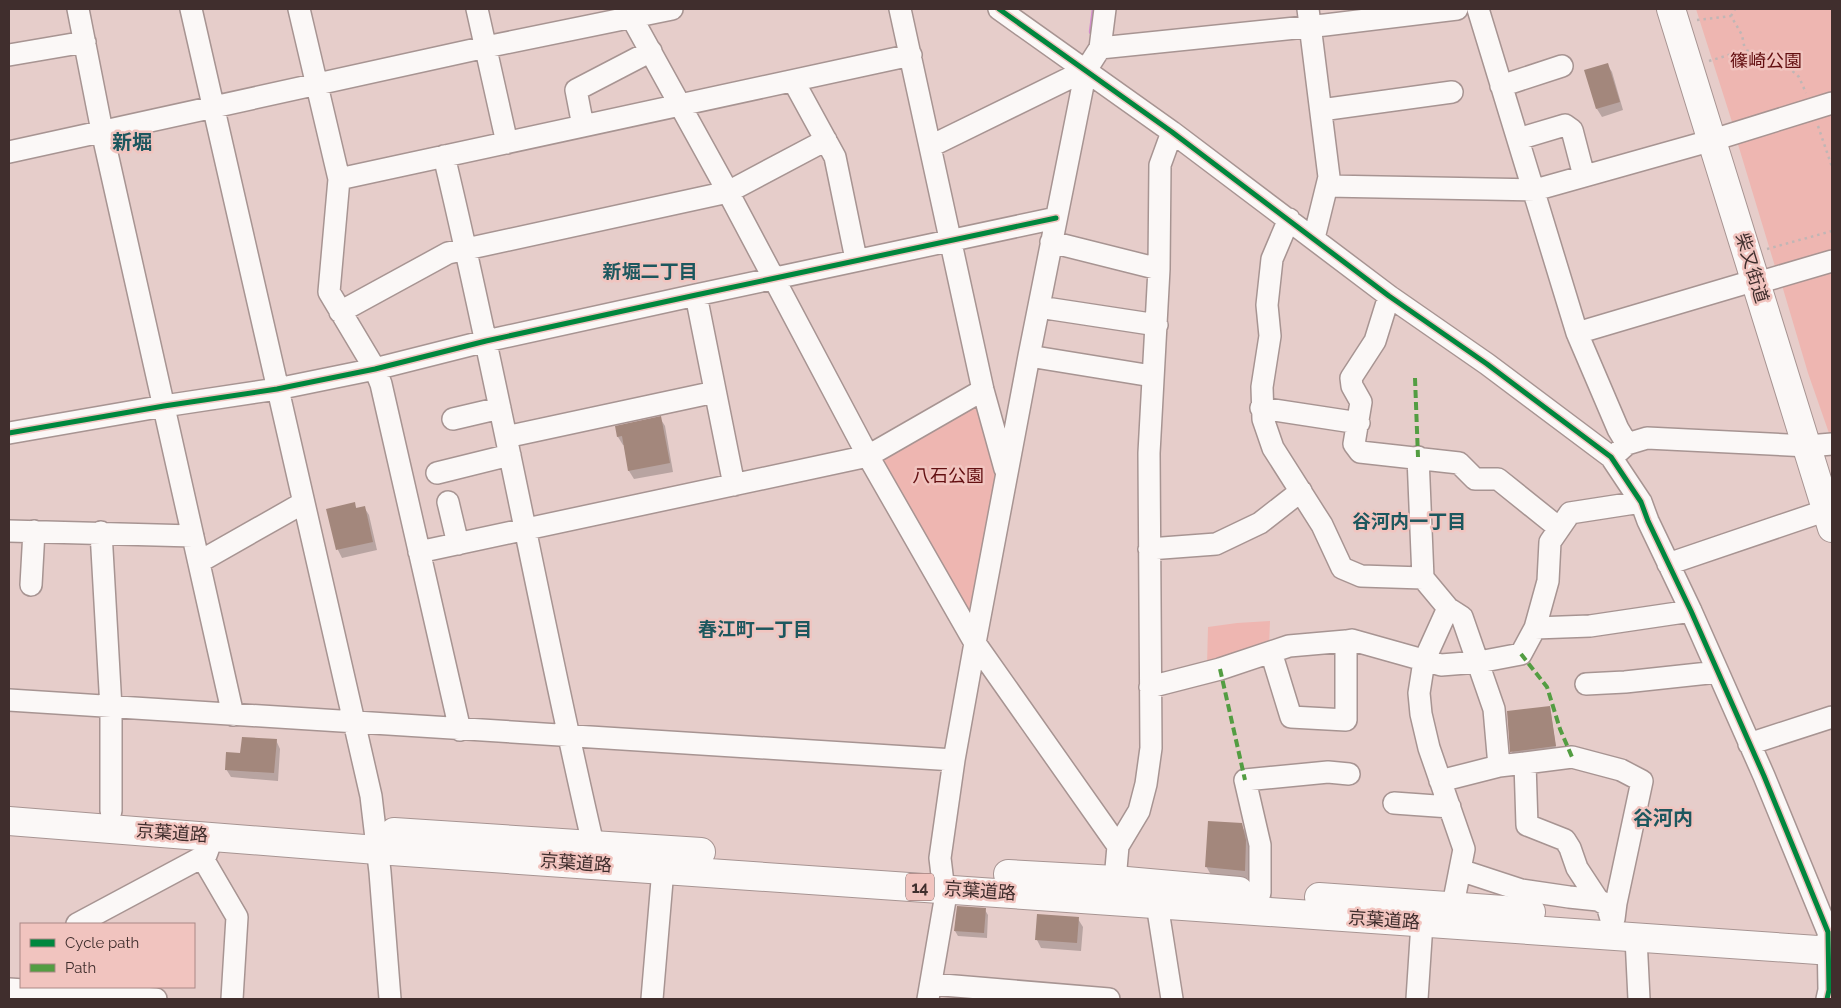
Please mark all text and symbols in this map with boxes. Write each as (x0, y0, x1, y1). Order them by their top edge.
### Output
park label: 篠崎公園 (1730, 50, 1802, 71)
district label: 新堀 (112, 130, 152, 154)
street label: 柴又街道 (1732, 230, 1773, 305)
district label: 新堀二丁目 (602, 260, 698, 282)
park label: 八石公園 (912, 465, 984, 486)
district label: 谷河内一丁目 (1352, 510, 1466, 532)
district label: 春江町一丁目 (698, 618, 812, 640)
district label: 谷河内 (1633, 806, 1693, 830)
street label: 京葉道路 (135, 820, 209, 845)
street label: 京葉道路 (539, 850, 613, 875)
road number: 14 (906, 874, 934, 900)
street label: 京葉道路 (943, 878, 1017, 903)
street label: 京葉道路 (1347, 907, 1421, 932)
legend (20, 923, 195, 988)
text: Cycle path (65, 934, 139, 952)
text: Path (65, 959, 96, 977)

